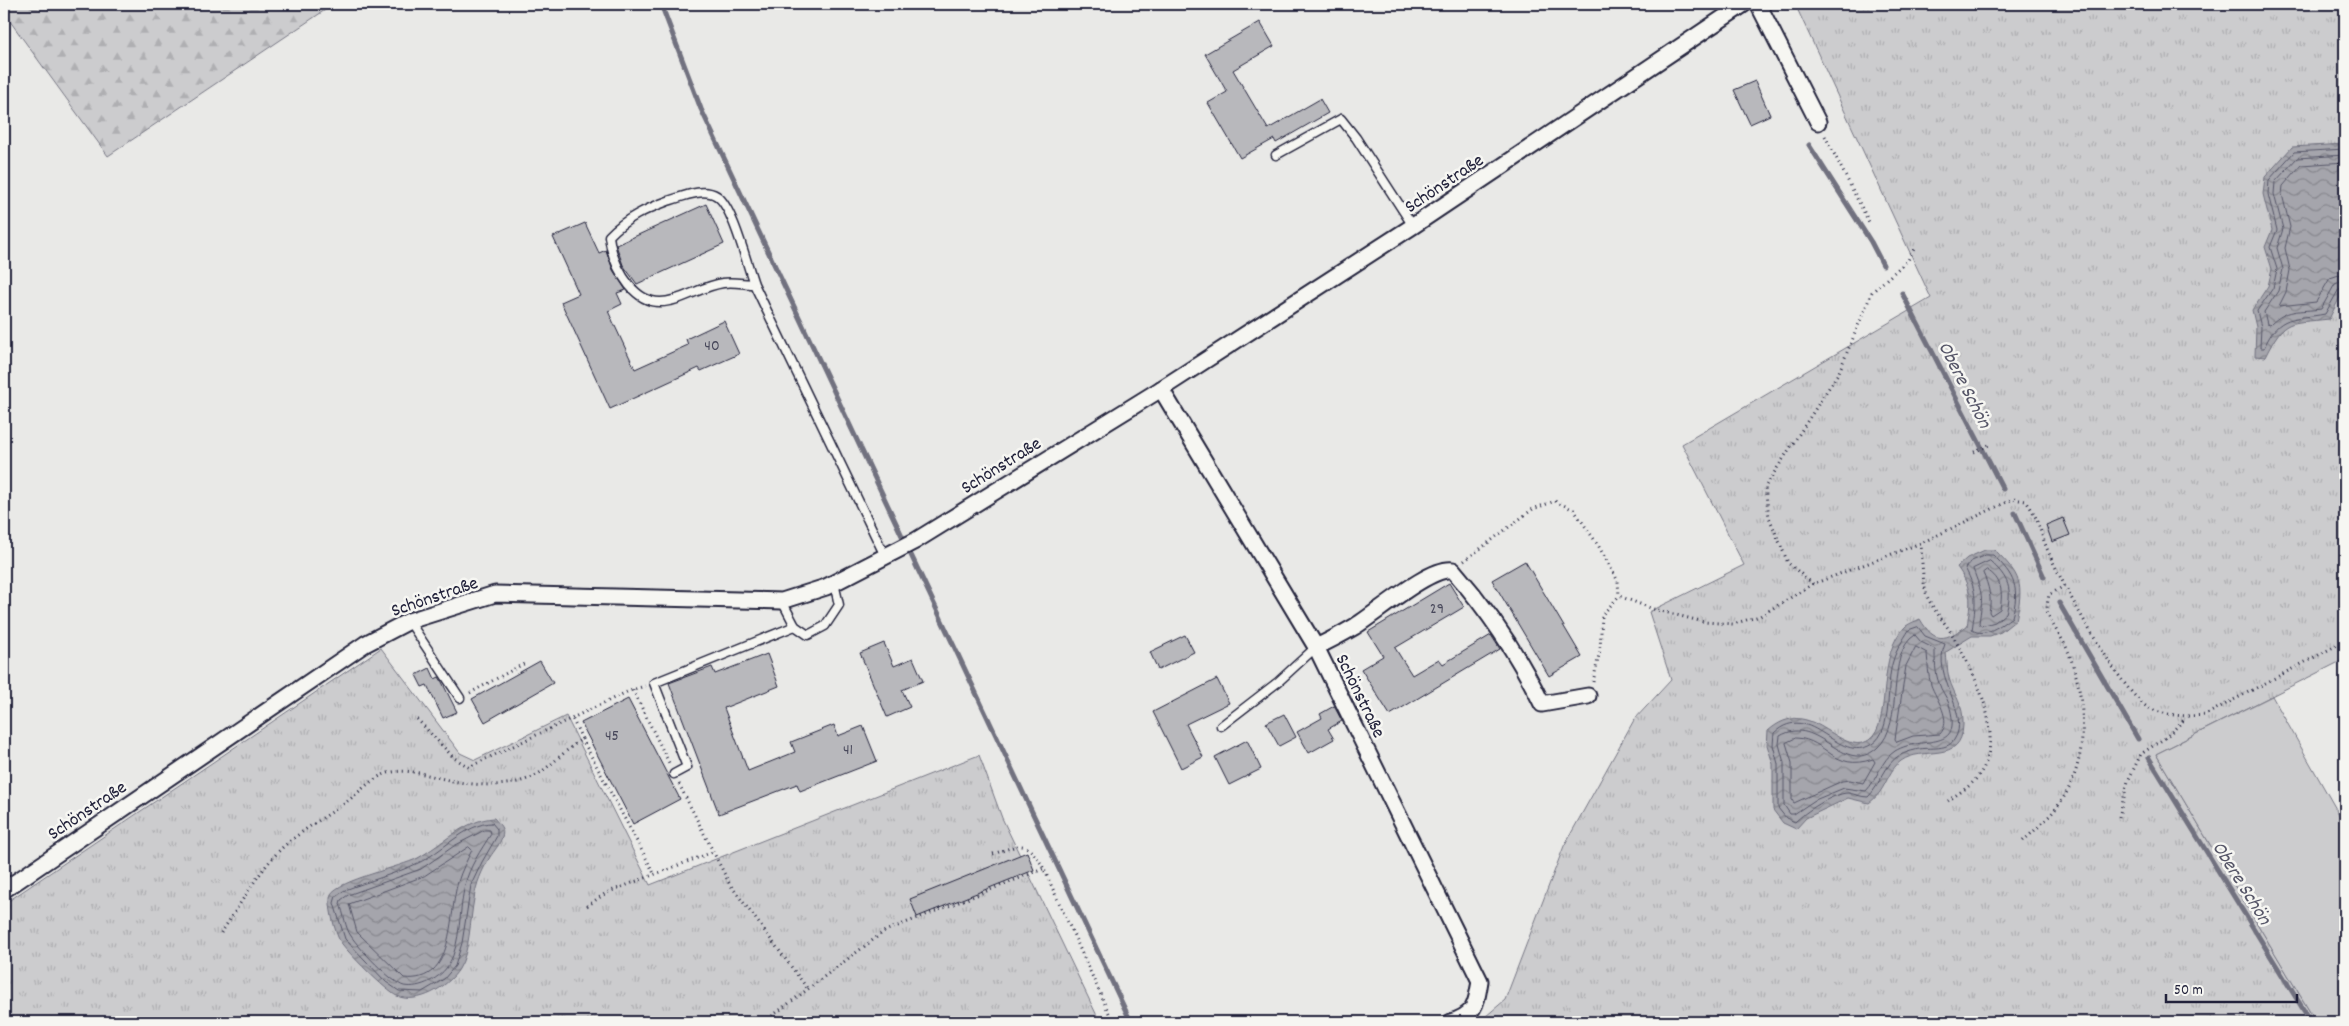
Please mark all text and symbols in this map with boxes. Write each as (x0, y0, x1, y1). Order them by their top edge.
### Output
street label: Schönstraße (1400, 148, 1490, 221)
house number: 40 (704, 335, 720, 358)
water label: Obere Schön (1930, 337, 1997, 434)
street label: Schönstraße (956, 432, 1047, 502)
street label: Schönstraße (388, 571, 482, 626)
house number: 29 (1430, 598, 1444, 621)
street label: Schönstraße (1327, 650, 1391, 743)
house number: 45 (605, 725, 619, 748)
house number: 41 (843, 739, 853, 762)
street label: Schönstraße (43, 775, 133, 848)
water label: Obere Schön (2204, 836, 2278, 931)
scale bar (2166, 971, 2298, 1003)
text: 50 m (2174, 980, 2203, 1002)

